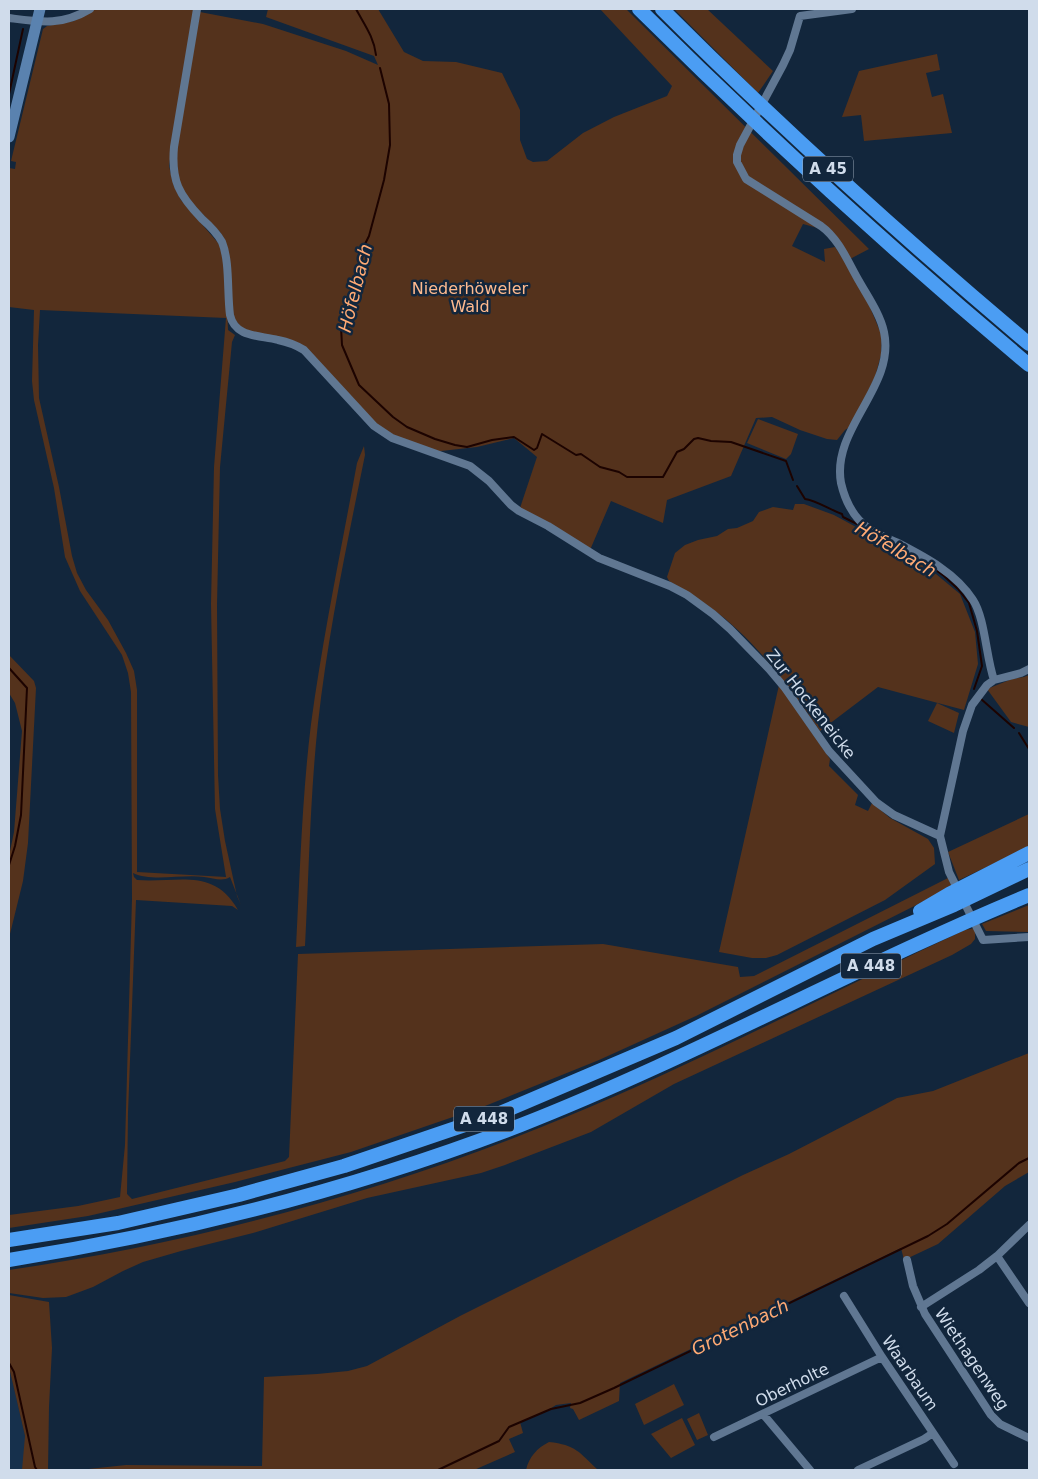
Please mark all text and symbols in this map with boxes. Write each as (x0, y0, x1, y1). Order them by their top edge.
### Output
road number: A 45 (803, 156, 853, 182)
water label: Höfelbach (334, 241, 376, 335)
park label: Niederhöweler Wald (412, 279, 529, 316)
water label: Höfelbach (852, 517, 940, 581)
street label: Zur Hockeneicke (762, 645, 860, 763)
road number: A 448 (841, 954, 901, 978)
road number: A 448 (454, 1106, 514, 1132)
water label: Grotenbach (688, 1294, 792, 1360)
street label: Wiethagenweg (931, 1304, 1013, 1414)
street label: Waarbaum (878, 1332, 942, 1414)
street label: Oberholte (752, 1359, 832, 1411)

